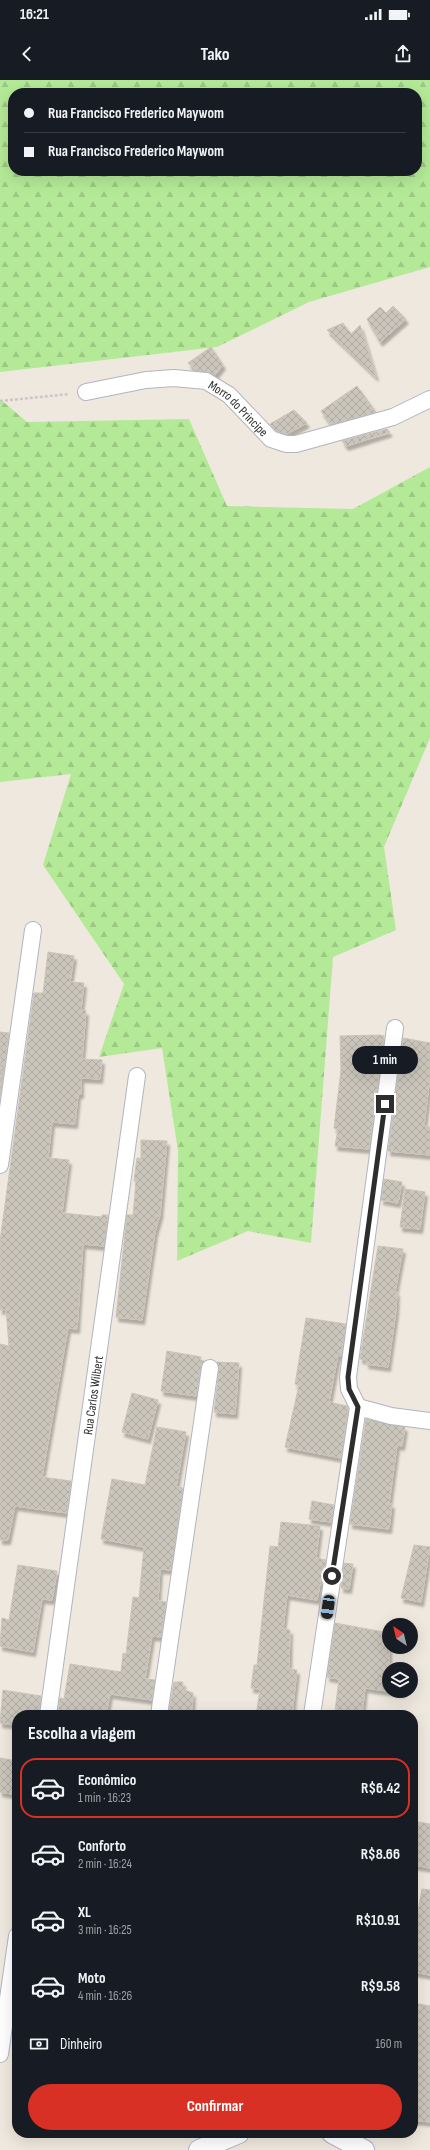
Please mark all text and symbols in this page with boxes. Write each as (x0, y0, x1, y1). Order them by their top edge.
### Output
text: 16:21 (20, 5, 49, 24)
icon: back (16, 43, 38, 65)
icon: share (392, 43, 414, 65)
text: Tako (200, 44, 230, 65)
text: Rua Francisco Frederico Maywom (48, 104, 224, 123)
text: Rua Francisco Frederico Maywom (48, 142, 224, 161)
street label: Morro do Principe (205, 377, 271, 440)
callout: 1 min (352, 1046, 418, 1074)
text: 1 min (373, 1052, 397, 1068)
route end (376, 1095, 394, 1113)
street label: Rua Carlos Wilbert (80, 1355, 107, 1436)
route start (323, 1567, 341, 1585)
car (320, 1594, 336, 1620)
north arrow (382, 1618, 418, 1654)
map controls (382, 1618, 418, 1698)
button: layers (382, 1662, 418, 1698)
text: Escolha a viagem (28, 1723, 136, 1744)
icon: car (30, 1770, 66, 1806)
text: Econômico (78, 1771, 136, 1790)
text: R$6.42 (361, 1779, 400, 1798)
text: 1 min · 16:23 (78, 1790, 131, 1806)
icon: car (30, 1836, 66, 1872)
text: Conforto (78, 1837, 126, 1856)
text: R$8.66 (361, 1845, 400, 1864)
text: 2 min · 16:24 (78, 1856, 132, 1872)
icon: car (30, 1902, 66, 1938)
text: XL (78, 1903, 91, 1922)
text: R$10.91 (356, 1911, 400, 1930)
text: 3 min · 16:25 (78, 1922, 132, 1938)
icon: car (30, 1968, 66, 2004)
text: Moto (78, 1969, 105, 1988)
text: R$9.58 (361, 1977, 400, 1996)
text: 4 min · 16:26 (78, 1988, 132, 2004)
icon: cash (28, 2033, 50, 2055)
text: Dinheiro (60, 2035, 102, 2054)
text: 160 m (376, 2036, 402, 2052)
button: Confirmar (28, 2084, 402, 2130)

